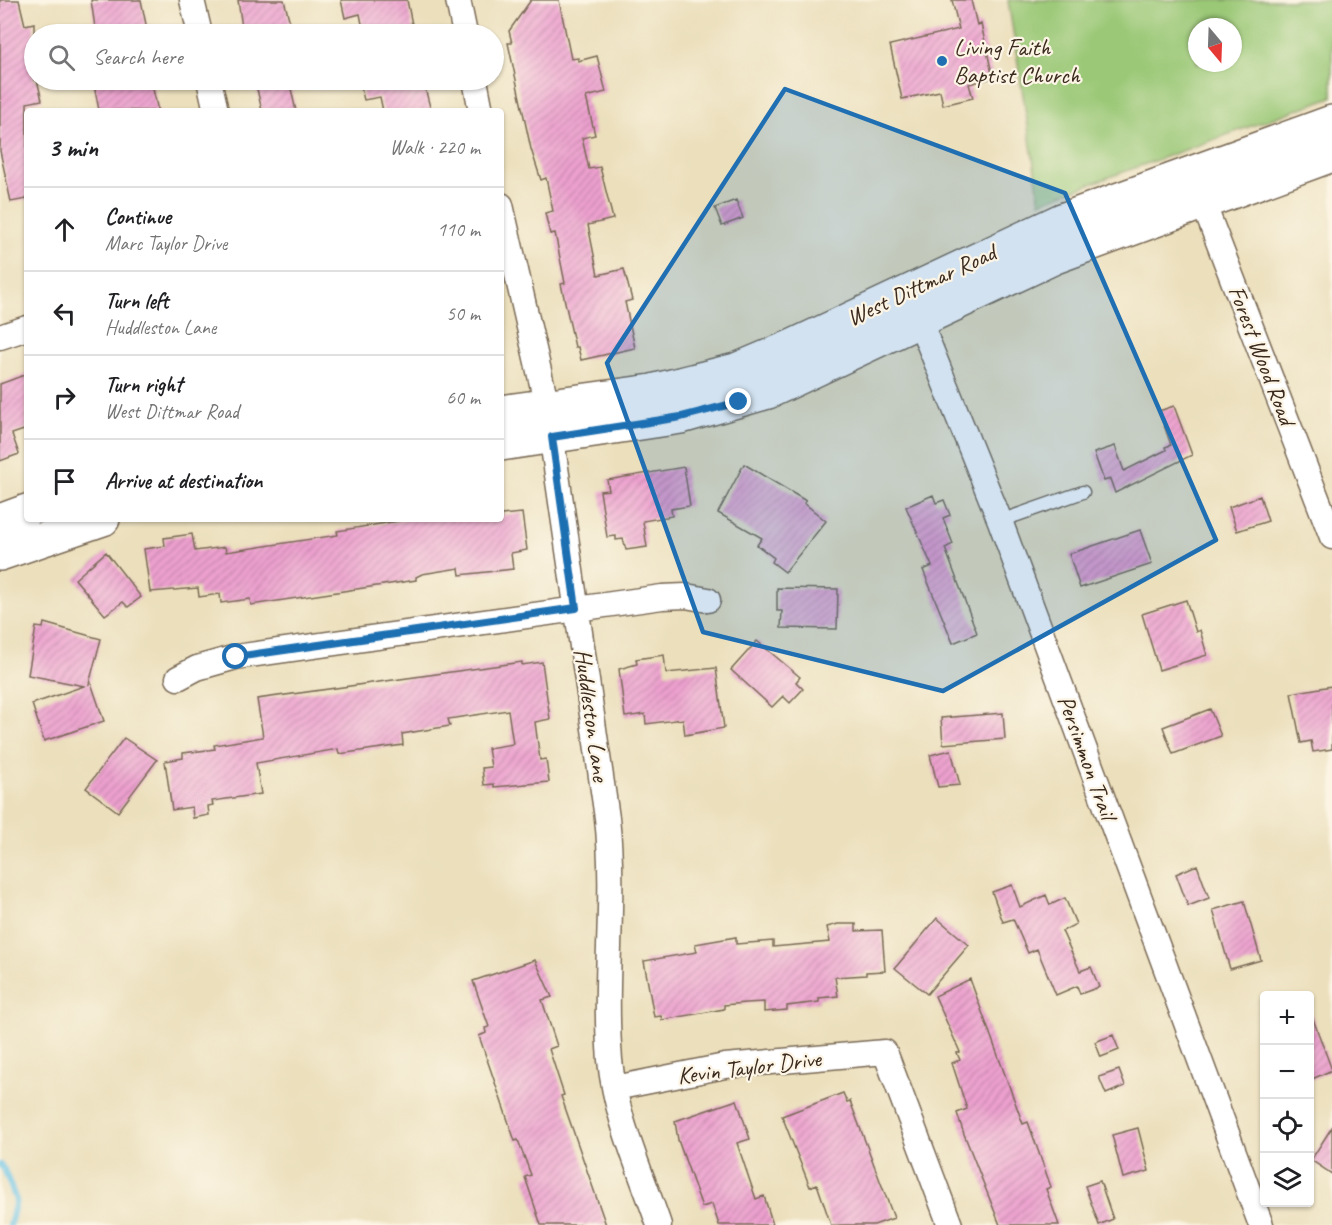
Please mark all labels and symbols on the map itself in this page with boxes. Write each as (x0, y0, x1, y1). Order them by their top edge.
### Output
north arrow (1188, 18, 1242, 72)
place label: Living Faith Baptist Church (954, 32, 1081, 90)
marker: Living Faith Baptist Church (935, 54, 949, 68)
street label: West Dittmar Road (842, 236, 1003, 333)
street label: Forest Wood Road (1222, 281, 1304, 432)
route end (725, 388, 751, 414)
route start (222, 643, 248, 669)
street label: Huddleston Lane (568, 647, 616, 785)
street label: Persimmon Trail (1051, 691, 1125, 827)
street label: Kevin Taylor Drive (676, 1043, 825, 1091)

